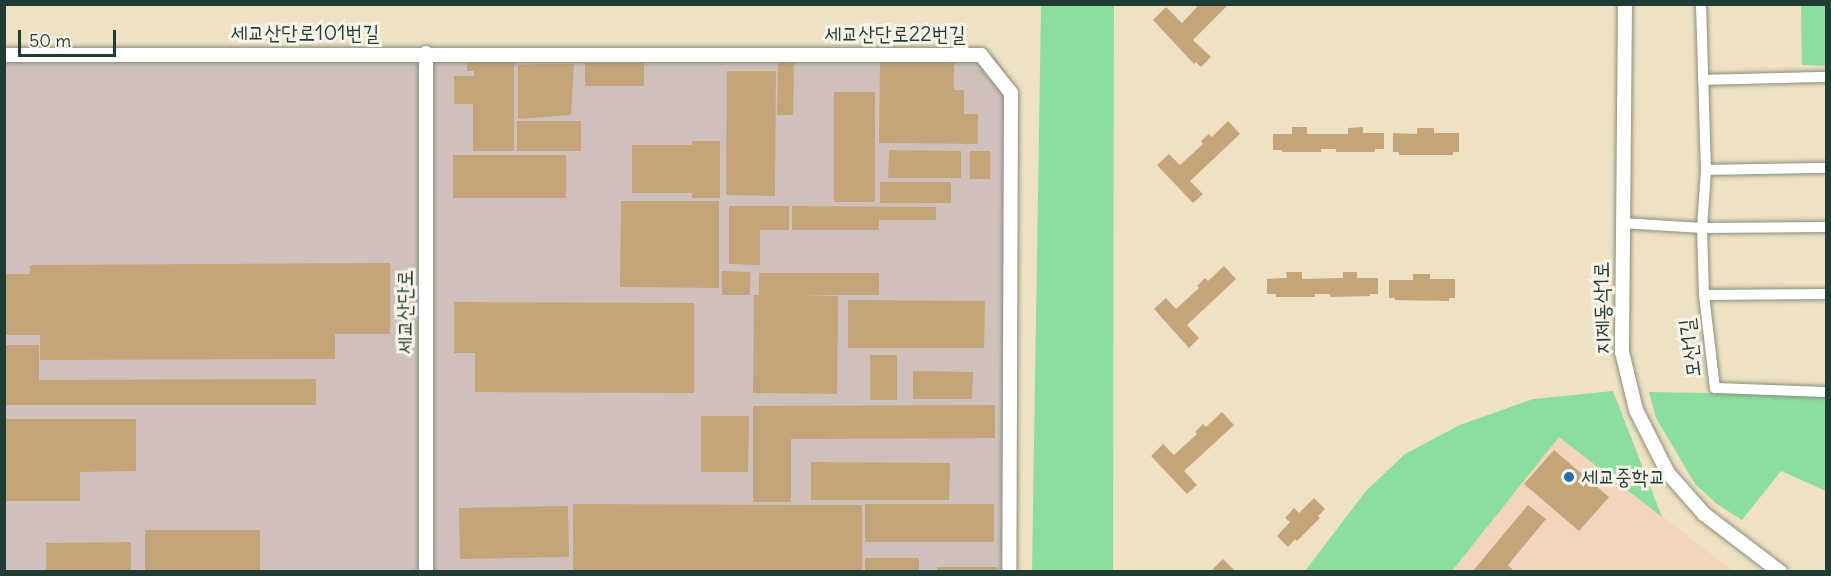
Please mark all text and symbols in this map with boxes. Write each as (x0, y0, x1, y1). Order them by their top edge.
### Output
scale bar (21, 18, 118, 56)
street label: 세교산단로101번길 (231, 20, 379, 46)
street label: 세교산단로22번길 (824, 21, 966, 47)
text: 50 m (29, 29, 71, 52)
street label: 지제동삭1로 (1589, 261, 1615, 355)
street label: 세교산단로 (392, 270, 418, 354)
street label: 모산1길 (1674, 317, 1706, 379)
place label: 세교중학교 (1581, 464, 1665, 490)
marker: 세교중학교 (1562, 470, 1576, 484)

